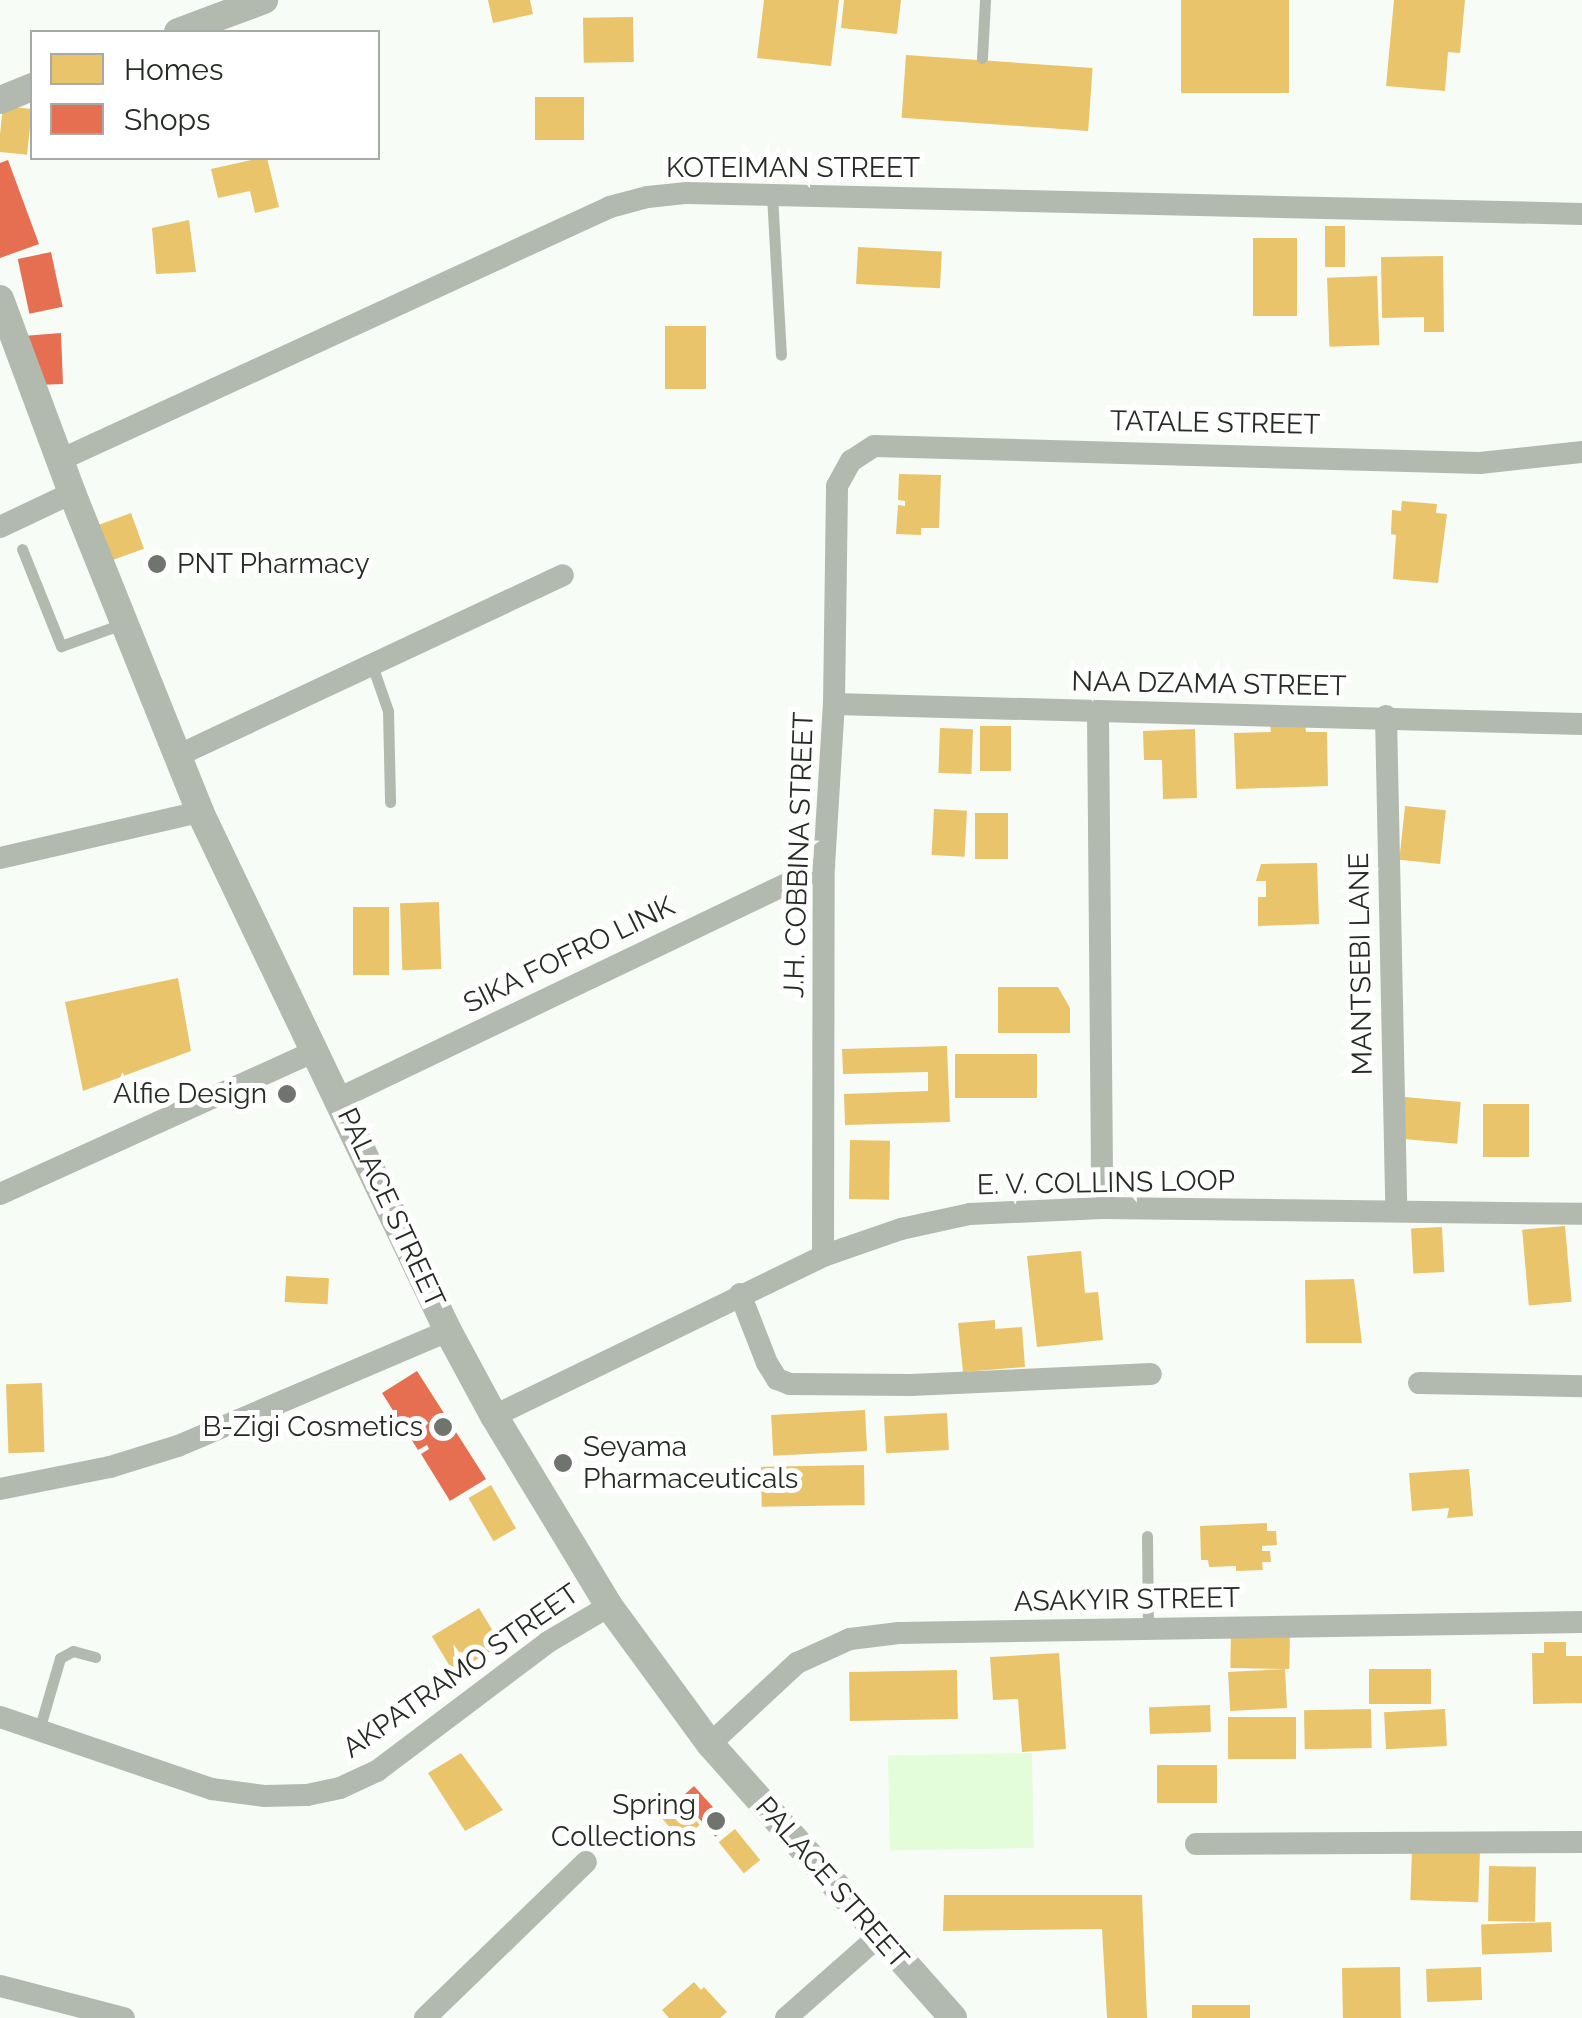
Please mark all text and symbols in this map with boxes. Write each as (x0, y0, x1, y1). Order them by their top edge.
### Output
legend (30, 30, 380, 160)
text: Homes (124, 52, 223, 87)
text: Shops (124, 102, 211, 137)
street label: KOTEIMAN STREET (666, 151, 920, 185)
street label: TATALE STREET (1110, 404, 1320, 442)
place label: PNT Pharmacy (177, 547, 370, 581)
marker: PNT Pharmacy (146, 553, 168, 575)
street label: NAA DZAMA STREET (1070, 665, 1348, 703)
street label: J.H. COBBINA STREET (777, 711, 821, 999)
street label: MANTSEBI LANE (1342, 852, 1380, 1076)
street label: SIKA FOFRO LINK (458, 889, 680, 1021)
place label: Alfie Design (113, 1077, 267, 1111)
marker: Alfie Design (276, 1083, 298, 1105)
street label: PALACE STREET (330, 1103, 452, 1313)
street label: E. V. COLLINS LOOP (976, 1164, 1236, 1202)
place label: B-Zigi Cosmetics (203, 1410, 423, 1444)
marker: B-Zigi Cosmetics (432, 1416, 454, 1438)
place label: Seyama Pharmaceuticals (583, 1430, 798, 1496)
marker: Seyama Pharmaceuticals (552, 1452, 574, 1474)
street label: AKPATRAMO STREET (337, 1577, 585, 1765)
street label: ASAKYIR STREET (1014, 1581, 1240, 1619)
place label: Spring Collections (551, 1788, 696, 1854)
street label: PALACE STREET (748, 1790, 916, 1976)
marker: Spring Collections (705, 1810, 727, 1832)

